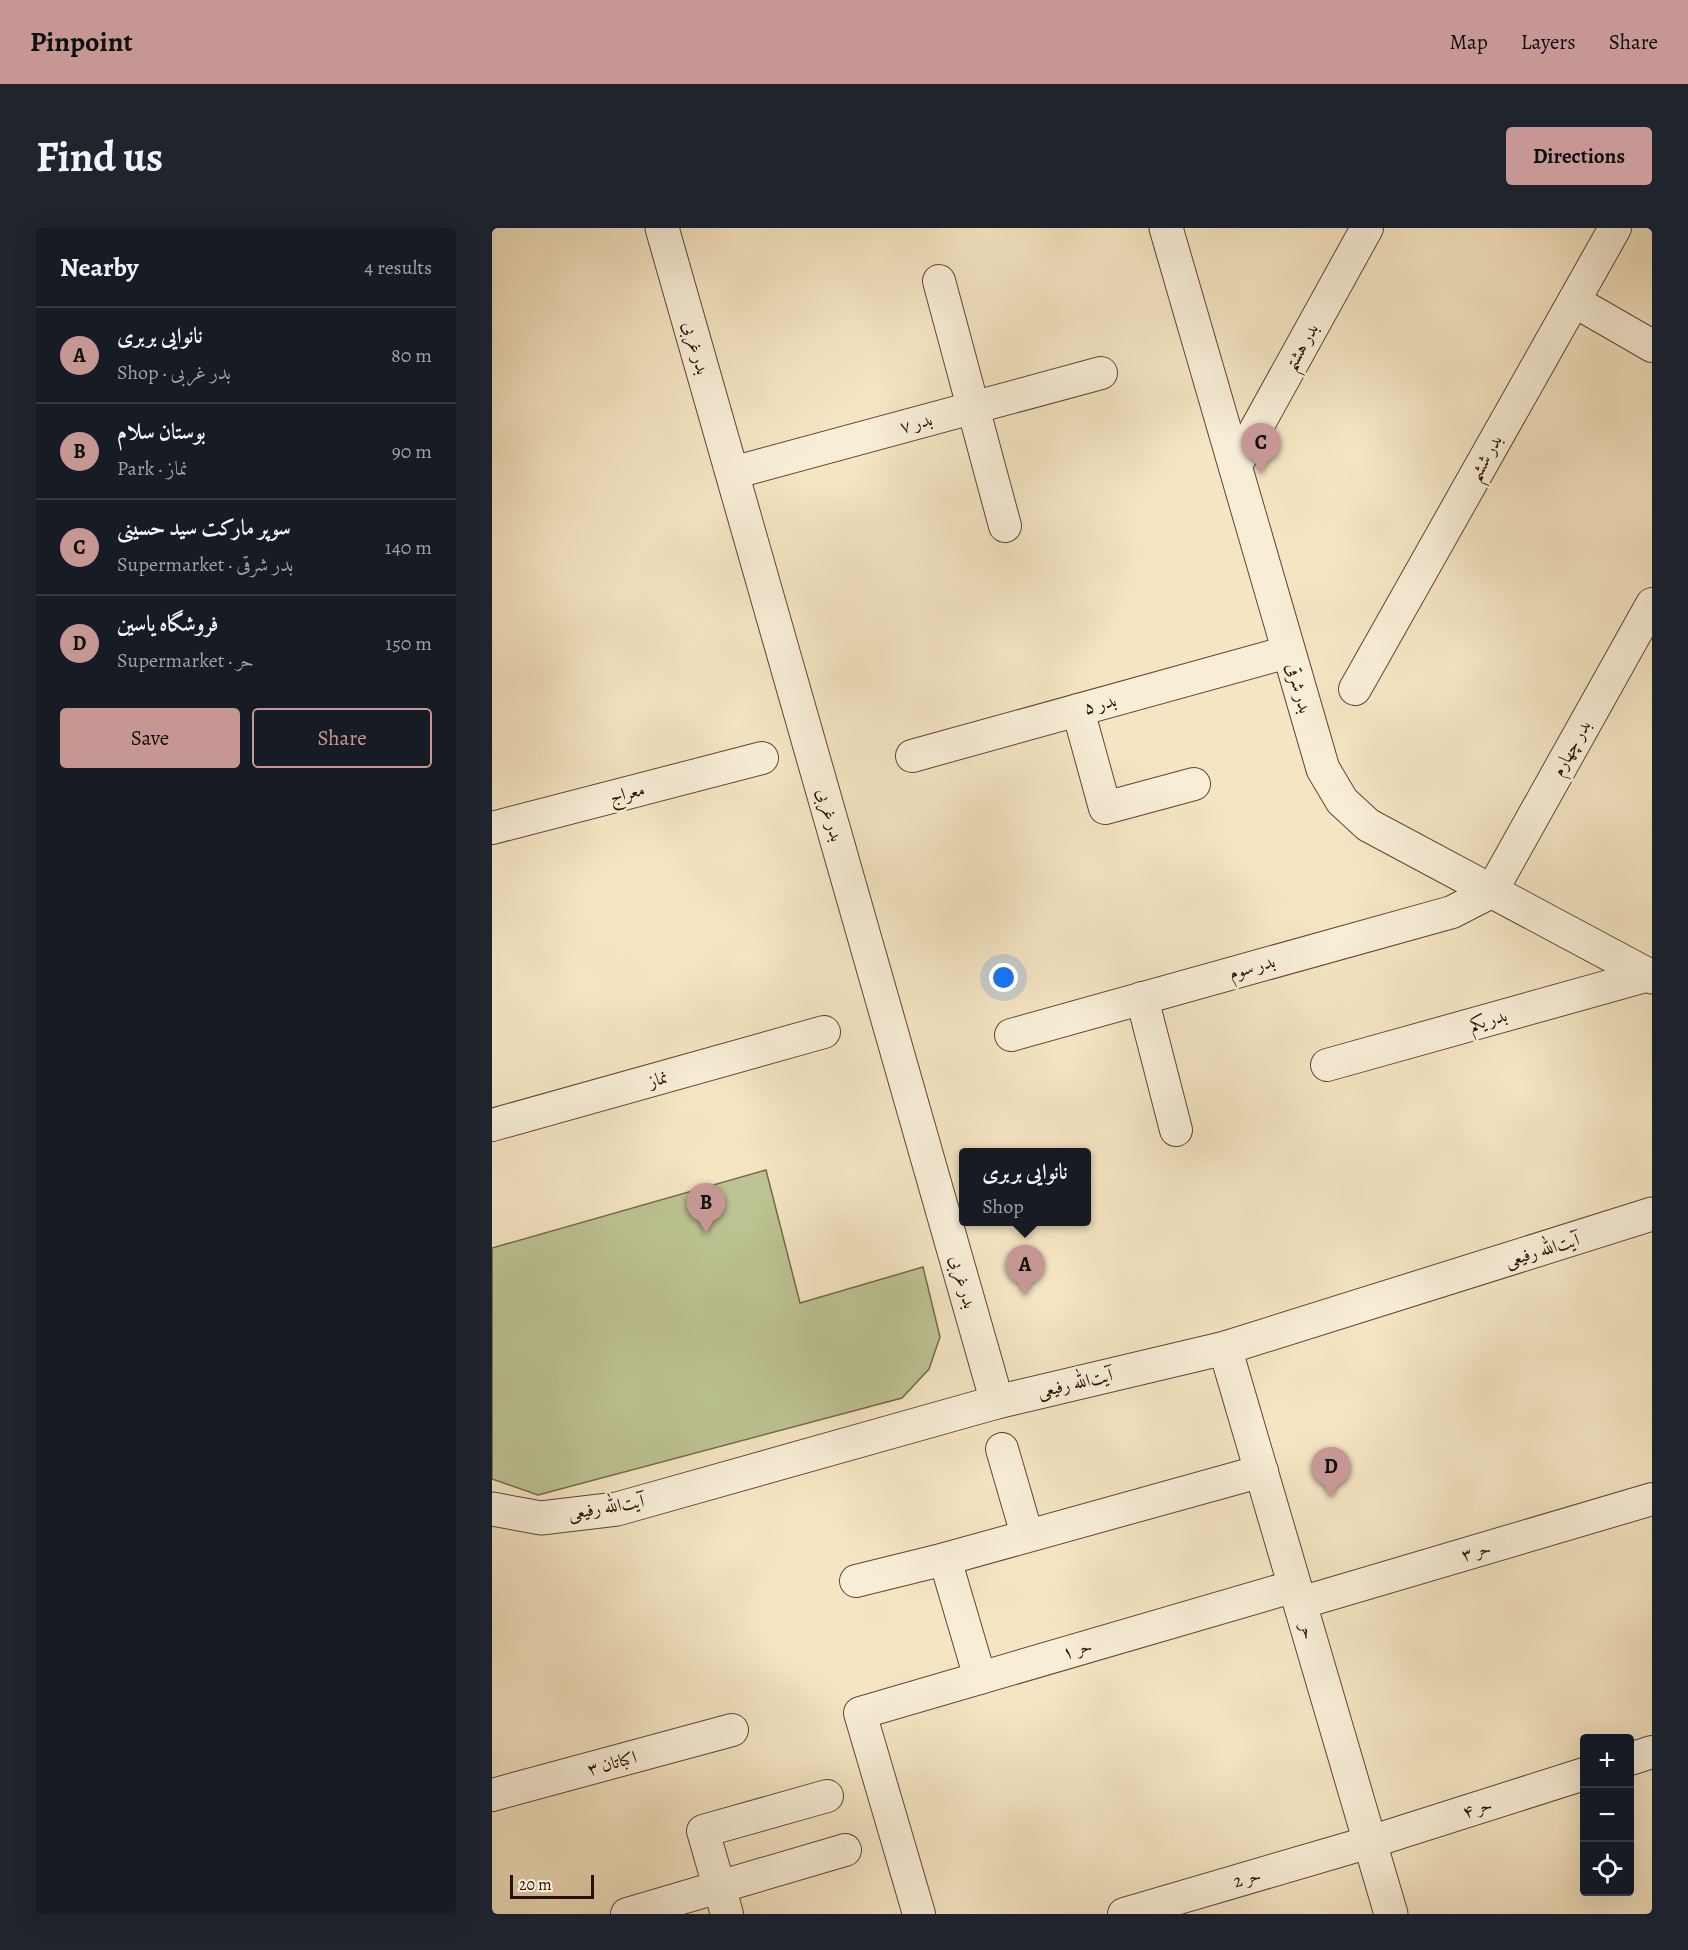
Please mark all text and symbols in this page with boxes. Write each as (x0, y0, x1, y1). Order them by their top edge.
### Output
text: Pinpoint (30, 23, 133, 61)
text: Map (1449, 28, 1488, 56)
text: Layers (1521, 28, 1576, 56)
text: Share (1609, 28, 1658, 56)
button: Directions (1506, 127, 1652, 185)
text: Find us (36, 128, 163, 185)
text: Nearby (60, 250, 139, 285)
text: 4 results (364, 254, 432, 281)
street label: بدر غربی (676, 319, 715, 378)
street label: بدر هشتم (1278, 319, 1329, 378)
text: نانوایی بربری (117, 321, 203, 351)
text: A (73, 342, 86, 369)
text: 80 m (391, 342, 432, 369)
text: Shop · بدر غربی (117, 359, 231, 386)
street label: بدر ۷ (897, 407, 935, 439)
text: بوستان سلام (117, 417, 206, 447)
pin: C (1242, 424, 1280, 473)
street label: بدر ششم (1462, 430, 1513, 488)
text: B (73, 438, 86, 465)
text: 90 m (392, 438, 432, 465)
text: Park · نماز (117, 455, 188, 482)
text: سوپر مارکت سید حسینی (117, 513, 291, 543)
text: C (73, 534, 86, 561)
text: 140 m (385, 534, 432, 561)
text: Supermarket · بدر شرقی (117, 551, 293, 578)
text: فروشگاه یاسین (117, 609, 218, 639)
text: D (73, 630, 86, 657)
text: 150 m (385, 630, 432, 657)
text: Supermarket · حر (117, 647, 254, 674)
street label: بدر شرقی (1280, 660, 1318, 716)
street label: بدر ۵ (1081, 688, 1119, 720)
button: Save (60, 708, 240, 768)
button: Share (252, 708, 432, 768)
street label: بدر چهارم (1546, 716, 1600, 782)
street label: معراج (607, 777, 648, 813)
street label: بدر غربی (810, 786, 849, 845)
street label: بدر سوم (1226, 949, 1279, 989)
your location (989, 963, 1018, 992)
street label: بدر یکم (1466, 1003, 1511, 1042)
street label: نماز (644, 1065, 671, 1094)
popup (959, 1148, 1091, 1226)
text: نانوایی بربری (982, 1157, 1068, 1187)
pin: B (686, 1184, 726, 1233)
text: Shop (982, 1193, 1024, 1220)
street label: آیت‌الله رفیعی (1501, 1225, 1584, 1274)
pin: A (1006, 1246, 1044, 1295)
street label: بدر غربی (943, 1253, 982, 1312)
street label: آیت‌الله رفیعی (1035, 1360, 1117, 1404)
pin: D (1312, 1448, 1350, 1497)
street label: آیت‌الله رفیعی (566, 1486, 648, 1526)
street label: حر ۳ (1458, 1535, 1494, 1567)
street label: حر (1294, 1618, 1322, 1642)
street label: حر ۱ (1059, 1633, 1095, 1665)
map controls (1580, 1734, 1634, 1896)
button: + (1580, 1734, 1634, 1788)
street label: اکباتان ۳ (585, 1745, 639, 1781)
button: − (1580, 1788, 1634, 1842)
street label: حر ۴ (1459, 1792, 1495, 1824)
button: locate (1580, 1842, 1634, 1896)
street label: حر 2 (1230, 1863, 1264, 1893)
scale bar (510, 1872, 594, 1900)
text: 20 m (519, 1874, 552, 1896)

